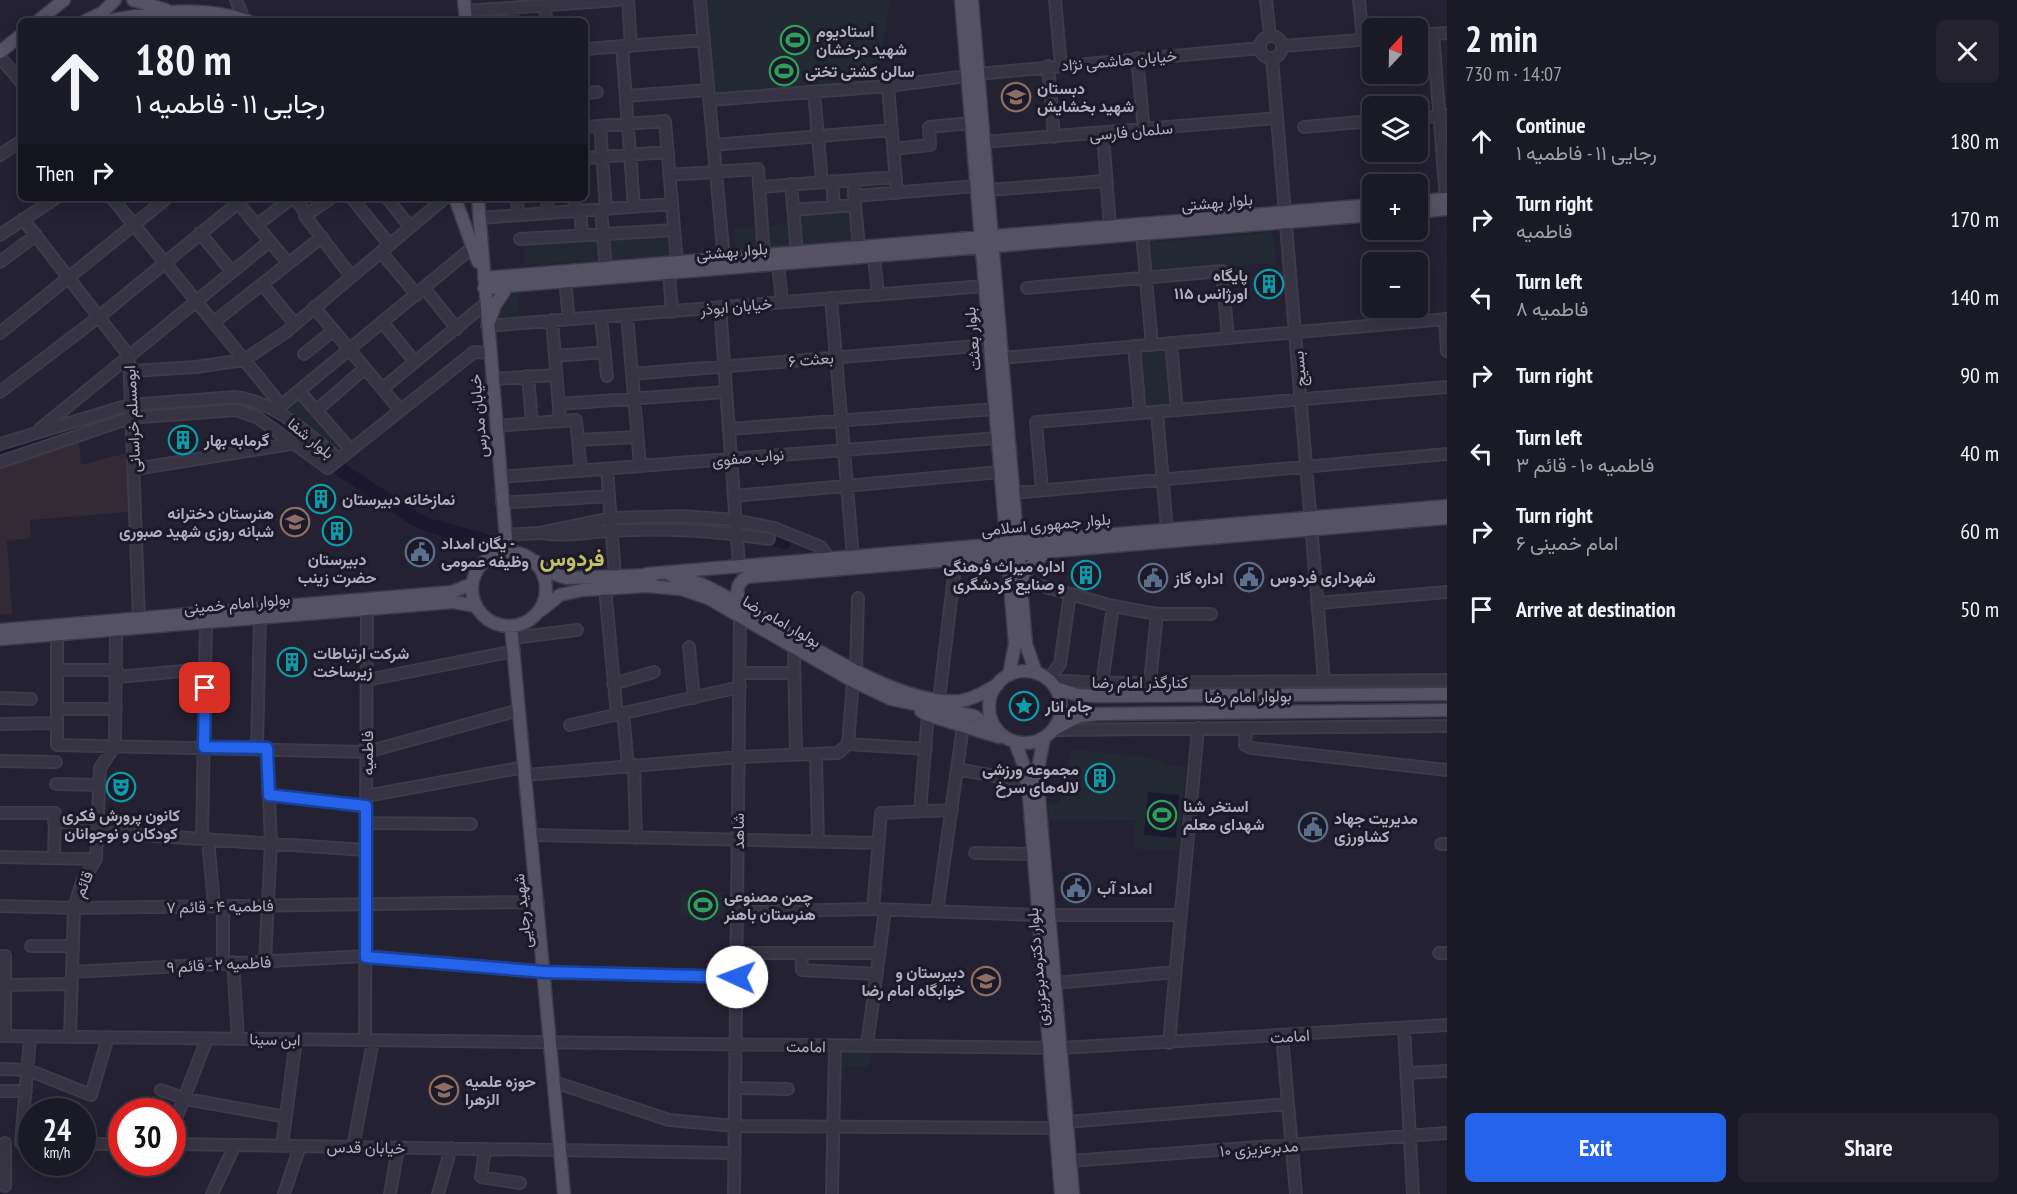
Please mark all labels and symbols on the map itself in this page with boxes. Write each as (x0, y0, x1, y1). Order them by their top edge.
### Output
north arrow (1362, 18, 1428, 84)
place label: استادیوم شهید درخشان (816, 21, 907, 60)
sports icon: استادیوم شهید درخشان (779, 24, 811, 56)
street label: خیابان هاشمی نژاد (1060, 45, 1178, 76)
sports icon: سالن کشتی تختی (768, 55, 800, 87)
place label: سالن کشتی تختی (805, 61, 915, 81)
place label: دبستان شهید بخشایش (1037, 78, 1134, 117)
school or university icon: دبستان شهید بخشایش (1000, 81, 1032, 113)
street label: سلمان فارسی (1088, 117, 1174, 146)
street label: بلوار بهشتی (1180, 189, 1254, 216)
street label: بلوار بهشتی (695, 238, 769, 265)
place label: پایگاه اورژانس ۱۱۵ (1174, 265, 1248, 304)
building icon: پایگاه اورژانس ۱۱۵ (1253, 268, 1285, 300)
street label: خیابان ابوذر (698, 293, 773, 320)
street label: بلوار بعثت (959, 306, 986, 372)
street label: بعثت ۶ (787, 347, 835, 371)
street label: بسیج (1287, 350, 1313, 388)
street label: ابومسلم خراسانی (119, 365, 146, 473)
street label: خیابان مدرس (464, 373, 493, 459)
street label: بلوار شفا (283, 413, 338, 464)
building icon: گرمابه بهار (167, 424, 199, 456)
place label: گرمابه بهار (203, 430, 269, 451)
street label: نواب صفوی (711, 444, 785, 471)
building icon: نمازخانه دبیرستان (305, 483, 337, 515)
place label: نمازخانه دبیرستان (342, 489, 456, 510)
place label: هنرستان دخترانه شبانه روزی شهید صبوری (119, 503, 274, 542)
school or university icon: هنرستان دخترانه شبانه روزی شهید صبوری (279, 506, 311, 538)
street label: بلوار جمهوری اسلامی (980, 508, 1112, 541)
building icon: دبیرستان حضرت زینب (321, 515, 353, 547)
place label: یگان امداد - وظیفه عمومی (441, 533, 529, 572)
public building icon: یگان امداد - وظیفه عمومی (404, 536, 436, 568)
district label: فردوس (540, 544, 604, 572)
place label: دبیرستان حضرت زینب (298, 549, 376, 588)
place label: اداره میراث فرهنگی و صنایع گردشگری (943, 556, 1065, 596)
building icon: اداره میراث فرهنگی و صنایع گردشگری (1070, 559, 1102, 591)
public building icon: شهرداری فردوس (1233, 561, 1265, 593)
public building icon: اداره گاز (1137, 562, 1169, 594)
place label: شهرداری فردوس (1270, 567, 1376, 588)
place label: اداره گاز (1173, 568, 1223, 589)
street label: بولوار امام خمینی (183, 588, 291, 619)
street label: بولوار امام رضا (739, 591, 825, 652)
place label: شرکت ارتباطات زیرساخت (313, 643, 410, 682)
building icon: شرکت ارتباطات زیرساخت (276, 646, 308, 678)
pin (179, 662, 230, 713)
street label: کنارگذر امام رضا (1092, 672, 1188, 693)
street label: بولوار امام رضا (1204, 685, 1292, 708)
place icon: جام انار (1008, 690, 1040, 722)
place label: جام انار (1044, 696, 1093, 717)
street label: فاطمیه (357, 730, 377, 776)
place label: مجموعه‌ ورزشی لاله‌های سرخ (982, 759, 1079, 798)
building icon: مجموعه‌ ورزشی لاله‌های سرخ (1084, 762, 1116, 794)
theatre icon: کانون پرورش فکری کودکان و نوجوانان (105, 771, 137, 803)
place label: استخر شنا شهدای معلم (1183, 796, 1265, 835)
sports icon: استخر شنا شهدای معلم (1146, 799, 1178, 831)
place label: کانون پرورش فکری کودکان و نوجوانان (62, 805, 180, 844)
place label: مدیریت جهاد کشاورزی (1334, 808, 1418, 847)
public building icon: مدیریت جهاد کشاورزی (1297, 811, 1329, 843)
street label: شاهد (728, 813, 748, 849)
street label: قائم (69, 868, 98, 901)
public building icon: امداد آب (1060, 872, 1092, 904)
street label: شهید رجایی (508, 873, 537, 949)
place label: امداد آب (1097, 878, 1152, 898)
place label: چمن مصنوعی هنرستان باهنر (723, 886, 816, 925)
sports icon: چمن مصنوعی هنرستان باهنر (687, 889, 719, 921)
street label: فاطمیه ۴ - قائم ۷ (166, 895, 274, 918)
street label: بلوار دکترمدبرعزیزی (1022, 907, 1053, 1027)
position arrow (705, 945, 769, 1009)
street label: فاطمیه ۲ - قائم ۹ (166, 951, 272, 978)
place label: دبیرستان و خوابگاه امام رضا (861, 962, 965, 1001)
school or university icon: دبیرستان و خوابگاه امام رضا (970, 965, 1002, 997)
street label: امامت (1269, 1025, 1311, 1047)
street label: ابن سینا (249, 1029, 301, 1050)
street label: امامت (786, 1036, 826, 1056)
place label: حوزه علمیه الزهرا (465, 1071, 536, 1110)
school or university icon: حوزه علمیه الزهرا (428, 1074, 460, 1106)
speed limit sign: 30 (108, 1098, 186, 1176)
street label: مدبرعزیزی ۱۰ (1219, 1135, 1299, 1162)
street label: خیابان قدس (327, 1136, 406, 1159)

